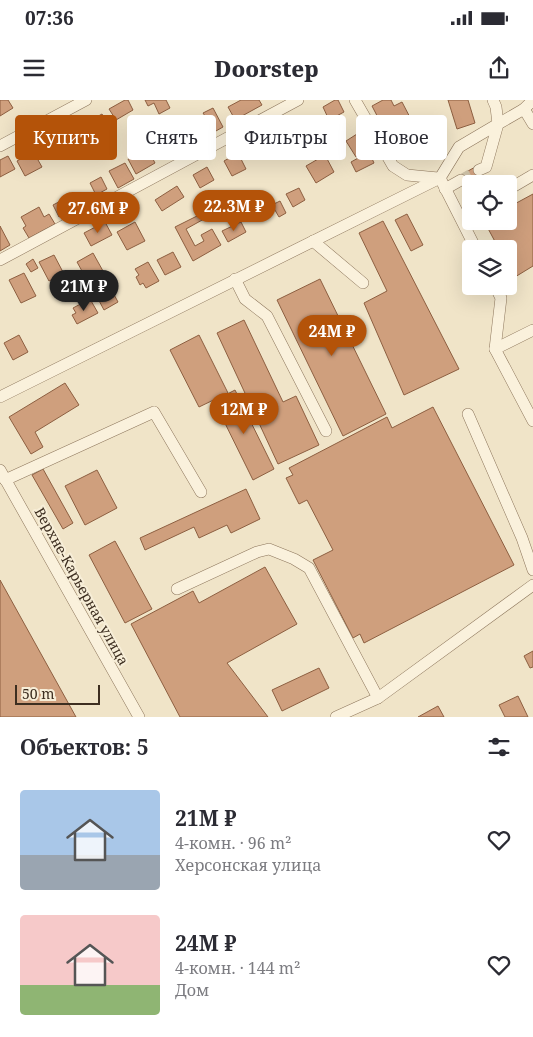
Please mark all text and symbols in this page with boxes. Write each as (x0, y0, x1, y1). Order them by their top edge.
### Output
text: 07:36 (25, 5, 74, 31)
text: Doorstep (214, 53, 319, 83)
icon: menu (20, 54, 48, 82)
icon: share (485, 54, 513, 82)
chip: Купить (15, 115, 117, 160)
chip: Снять (127, 115, 216, 160)
chip: Фильтры (226, 115, 346, 160)
chip: Новое (356, 115, 447, 160)
map controls (462, 175, 517, 295)
button: locate (462, 175, 517, 230)
pin: 22.3M ₽ (188, 190, 280, 232)
pin: 27.6M ₽ (52, 192, 144, 234)
text: 22.3M ₽ (204, 195, 264, 217)
text: 27.6M ₽ (68, 197, 128, 219)
button: layers (462, 240, 517, 295)
pin: 21M ₽ (49, 270, 119, 312)
text: 21M ₽ (61, 275, 107, 297)
pin: 24M ₽ (297, 314, 367, 357)
text: 24M ₽ (309, 320, 355, 342)
pin: 12M ₽ (209, 392, 279, 435)
text: 12M ₽ (221, 398, 267, 420)
street label: Верхне-Карьерная улица (31, 504, 133, 668)
scale bar (15, 682, 100, 705)
text: 50 m (22, 684, 55, 703)
text: Объектов: 5 (20, 733, 149, 761)
icon: filters (485, 733, 513, 761)
text: 21M ₽ (175, 804, 237, 832)
icon: home (60, 810, 120, 870)
icon: heart (485, 826, 513, 854)
text: 4-комн. · 96 m² (175, 832, 291, 854)
text: Херсонская улица (175, 854, 321, 876)
text: 24M ₽ (175, 929, 237, 957)
icon: home (60, 935, 120, 995)
icon: heart (485, 951, 513, 979)
text: 4-комн. · 144 m² (175, 957, 300, 979)
text: Дом (175, 979, 209, 1001)

